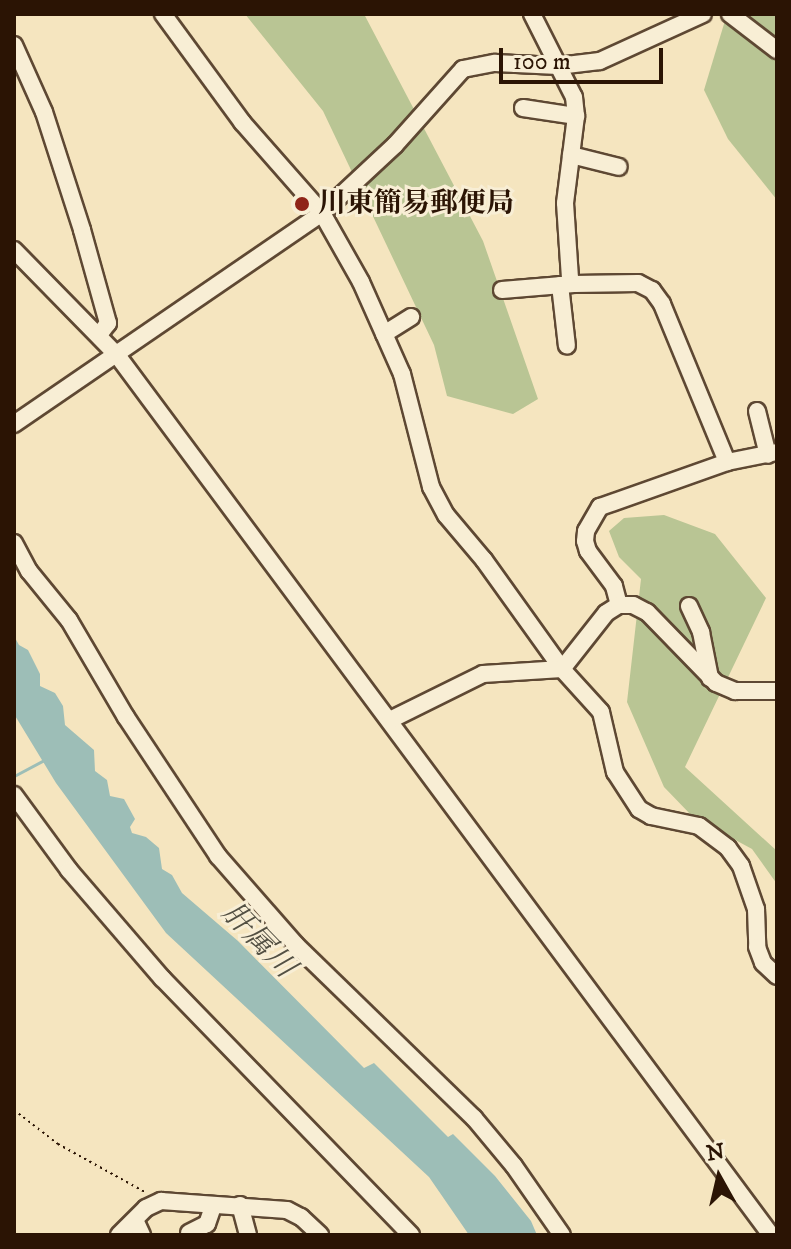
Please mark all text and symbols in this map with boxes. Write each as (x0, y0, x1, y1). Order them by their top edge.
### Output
scale bar (503, 32, 667, 82)
text: 100 m (513, 47, 571, 77)
place label: 川東簡易郵便局 (318, 187, 514, 221)
marker: 川東簡易郵便局 (293, 195, 311, 213)
water label: 肝属川 (214, 896, 302, 986)
north arrow (679, 1137, 759, 1217)
text: N (705, 1138, 726, 1167)

